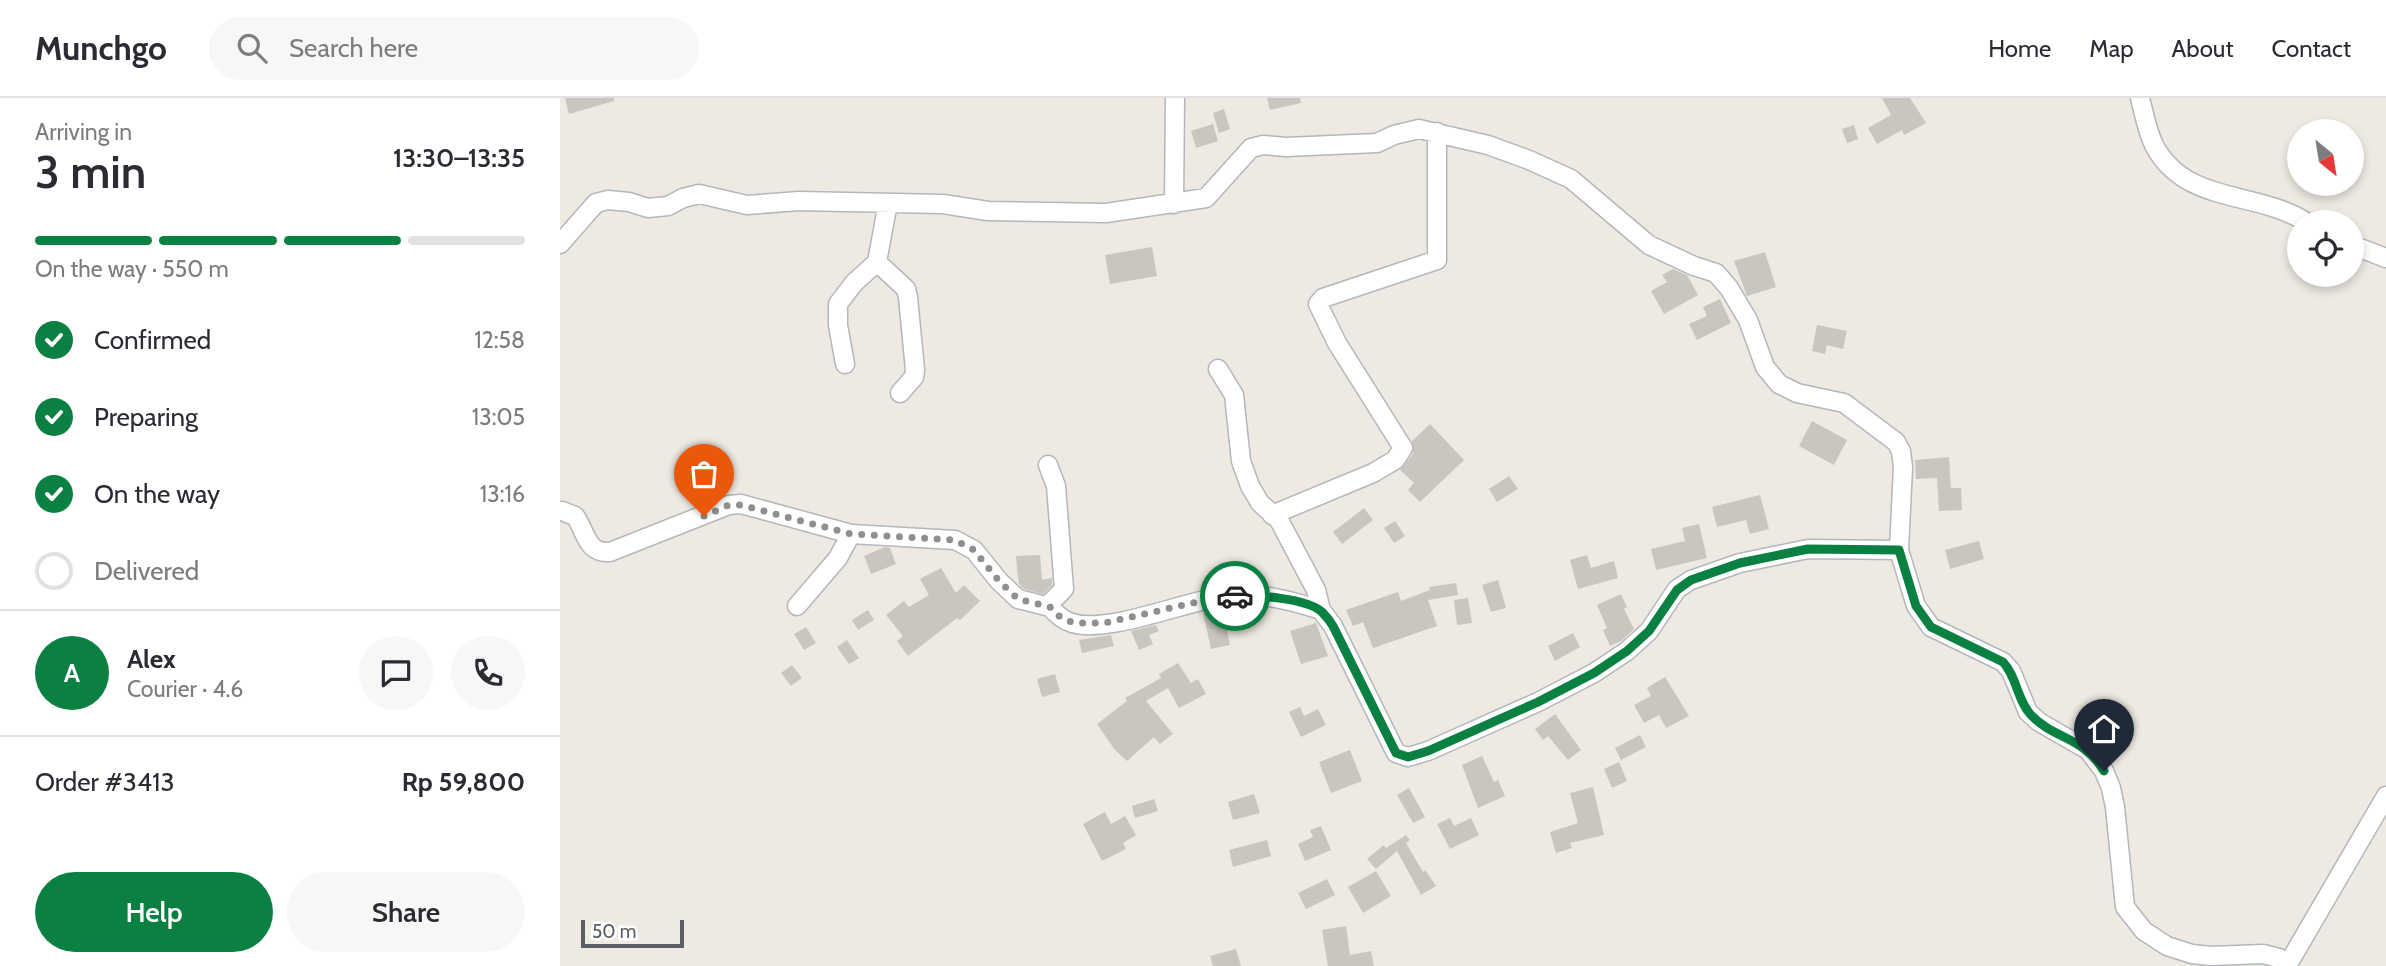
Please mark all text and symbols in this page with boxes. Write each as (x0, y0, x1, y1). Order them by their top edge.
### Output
search box (209, 17, 699, 80)
text: Munchgo (35, 28, 167, 68)
icon: search (233, 29, 271, 67)
text: Search here (289, 32, 418, 64)
text: Home (1988, 34, 2051, 63)
text: Map (2089, 34, 2134, 63)
text: About (2172, 34, 2234, 63)
text: Contact (2272, 34, 2351, 63)
text: Arriving in (35, 118, 132, 146)
north arrow (2287, 119, 2364, 196)
map controls (2287, 119, 2364, 287)
text: 13:30–13:35 (393, 142, 525, 174)
text: 3 min (35, 144, 146, 200)
button: locate (2287, 210, 2364, 287)
text: On the way · 550 m (35, 255, 229, 283)
icon: check (35, 321, 73, 359)
text: Confirmed (94, 324, 211, 356)
text: 12:58 (474, 326, 525, 354)
icon: check (35, 398, 73, 436)
text: Preparing (94, 401, 198, 433)
text: 13:05 (472, 403, 525, 431)
pin (674, 444, 734, 516)
icon: bag (685, 455, 723, 493)
icon: check (35, 475, 73, 513)
text: On the way (94, 478, 220, 510)
text: 13:16 (480, 480, 525, 508)
text: Delivered (94, 555, 199, 587)
courier (1200, 561, 1270, 631)
icon: car (1216, 577, 1254, 615)
button: chat (359, 636, 433, 710)
button: phone (451, 636, 525, 710)
text: Alex (127, 643, 176, 675)
text: A (64, 657, 80, 689)
text: Courier · 4.6 (127, 675, 243, 703)
pin (2074, 699, 2134, 771)
icon: home (2085, 710, 2123, 748)
text: Order #3413 (35, 766, 174, 798)
text: Rp 59,800 (402, 766, 525, 798)
button: Help (35, 872, 273, 952)
button: Share (287, 872, 525, 952)
scale bar (581, 917, 684, 949)
text: 50 m (592, 920, 636, 943)

